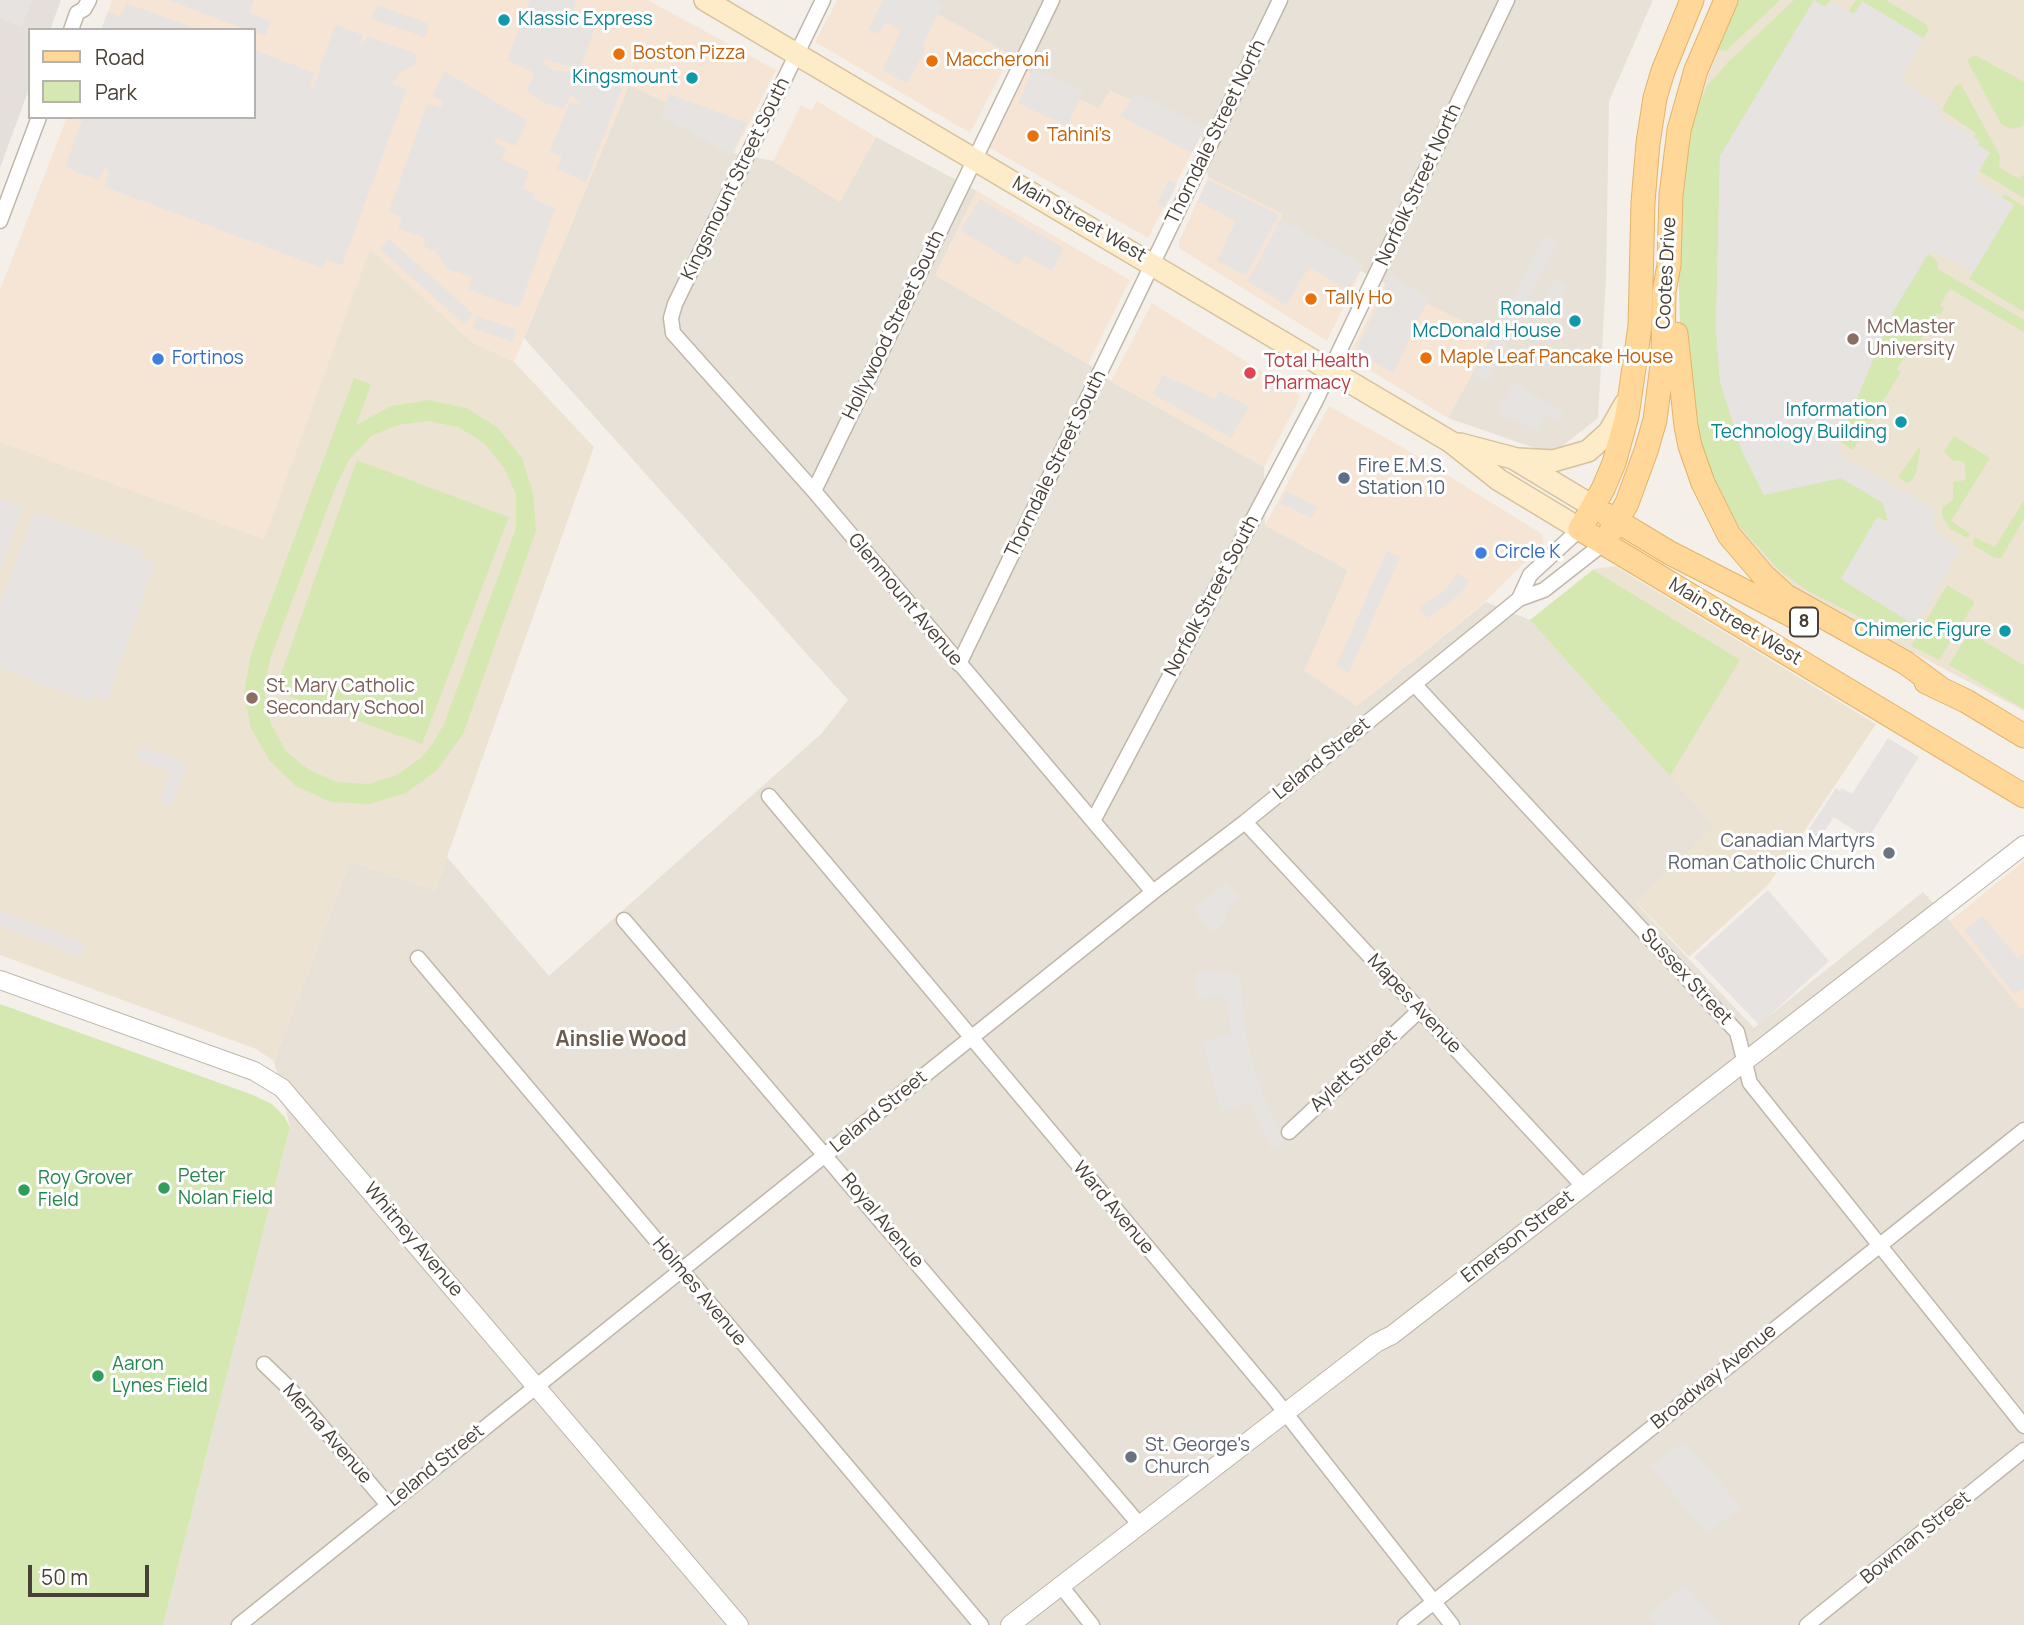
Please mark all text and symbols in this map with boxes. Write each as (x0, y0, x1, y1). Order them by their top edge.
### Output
place label: Klassic Express (518, 9, 653, 31)
marker: Klassic Express (496, 12, 512, 28)
legend (28, 28, 256, 119)
street label: Thorndale Street North (1161, 36, 1271, 228)
text: Road (95, 43, 145, 71)
place label: Boston Pizza (633, 43, 745, 65)
marker: Boston Pizza (611, 46, 627, 62)
place label: Maccheroni (946, 50, 1049, 72)
marker: Maccheroni (924, 53, 940, 69)
place label: Kingsmount (572, 67, 678, 89)
marker: Kingsmount (684, 70, 700, 86)
street label: Kingsmount Street South (677, 74, 795, 284)
text: Park (95, 78, 137, 106)
street label: Norfolk Street North (1371, 100, 1467, 270)
place label: Tahini's (1047, 125, 1111, 147)
marker: Tahini's (1025, 128, 1041, 144)
street label: Main Street West (1008, 172, 1150, 268)
street label: Cootes Drive (1653, 216, 1681, 330)
street label: Hollywood Street South (838, 227, 950, 423)
place label: Tally Ho (1325, 288, 1392, 310)
marker: Tally Ho (1303, 291, 1319, 307)
place label: Ronald McDonald House (1413, 299, 1561, 343)
marker: Ronald McDonald House (1567, 313, 1583, 329)
place label: McMaster University (1867, 317, 1955, 361)
marker: McMaster University (1845, 331, 1861, 347)
place label: Maple Leaf Pancake House (1440, 347, 1673, 369)
place label: Fortinos (172, 348, 244, 370)
marker: Maple Leaf Pancake House (1418, 350, 1434, 366)
marker: Fortinos (150, 351, 166, 367)
place label: Total Health Pharmacy (1264, 351, 1369, 395)
marker: Total Health Pharmacy (1242, 365, 1258, 381)
street label: Thorndale Street South (1001, 367, 1111, 561)
place label: Information Technology Building (1711, 400, 1887, 444)
marker: Information Technology Building (1893, 414, 1909, 430)
place label: Fire E.M.S. Station 10 (1358, 456, 1446, 500)
marker: Fire E.M.S. Station 10 (1336, 470, 1352, 486)
street label: Norfolk Street South (1160, 512, 1264, 680)
street label: Glenmount Avenue (843, 529, 967, 671)
place label: Circle K (1495, 542, 1561, 564)
marker: Circle K (1473, 545, 1489, 561)
street label: Main Street West (1664, 573, 1806, 671)
road number: 8 (1790, 608, 1818, 636)
place label: Chimeric Figure (1855, 620, 1991, 642)
marker: Chimeric Figure (1997, 623, 2013, 639)
place label: St. Mary Catholic Secondary School (266, 676, 424, 720)
marker: St. Mary Catholic Secondary School (244, 690, 260, 706)
street label: Leland Street (1269, 713, 1375, 805)
place label: Canadian Martyrs Roman Catholic Church (1668, 831, 1875, 875)
marker: Canadian Martyrs Roman Catholic Church (1881, 845, 1897, 861)
street label: Sussex Street (1636, 924, 1736, 1030)
street label: Mapes Avenue (1362, 950, 1466, 1058)
street label: Aylett Street (1306, 1025, 1402, 1117)
district label: Ainslie Wood (555, 1027, 687, 1053)
street label: Leland Street (826, 1066, 932, 1158)
street label: Ward Avenue (1068, 1157, 1158, 1259)
place label: Peter Nolan Field (178, 1166, 273, 1210)
place label: Roy Grover Field (38, 1168, 133, 1212)
street label: Royal Avenue (836, 1169, 928, 1273)
street label: Whitney Avenue (359, 1178, 467, 1302)
marker: Peter Nolan Field (156, 1180, 172, 1196)
marker: Roy Grover Field (16, 1182, 32, 1198)
street label: Emerson Street (1457, 1186, 1579, 1288)
street label: Holmes Avenue (647, 1233, 751, 1351)
street label: Broadway Avenue (1647, 1320, 1781, 1434)
place label: Aaron Lynes Field (112, 1354, 208, 1398)
marker: Aaron Lynes Field (90, 1368, 106, 1384)
street label: Merna Avenue (278, 1379, 376, 1489)
street label: Leland Street (383, 1420, 489, 1512)
place label: St. George's Church (1145, 1435, 1250, 1479)
marker: St. George's Church (1123, 1449, 1139, 1465)
street label: Bowman Street (1857, 1487, 1975, 1589)
scale bar (32, 1552, 152, 1596)
text: 50 m (41, 1563, 88, 1591)

